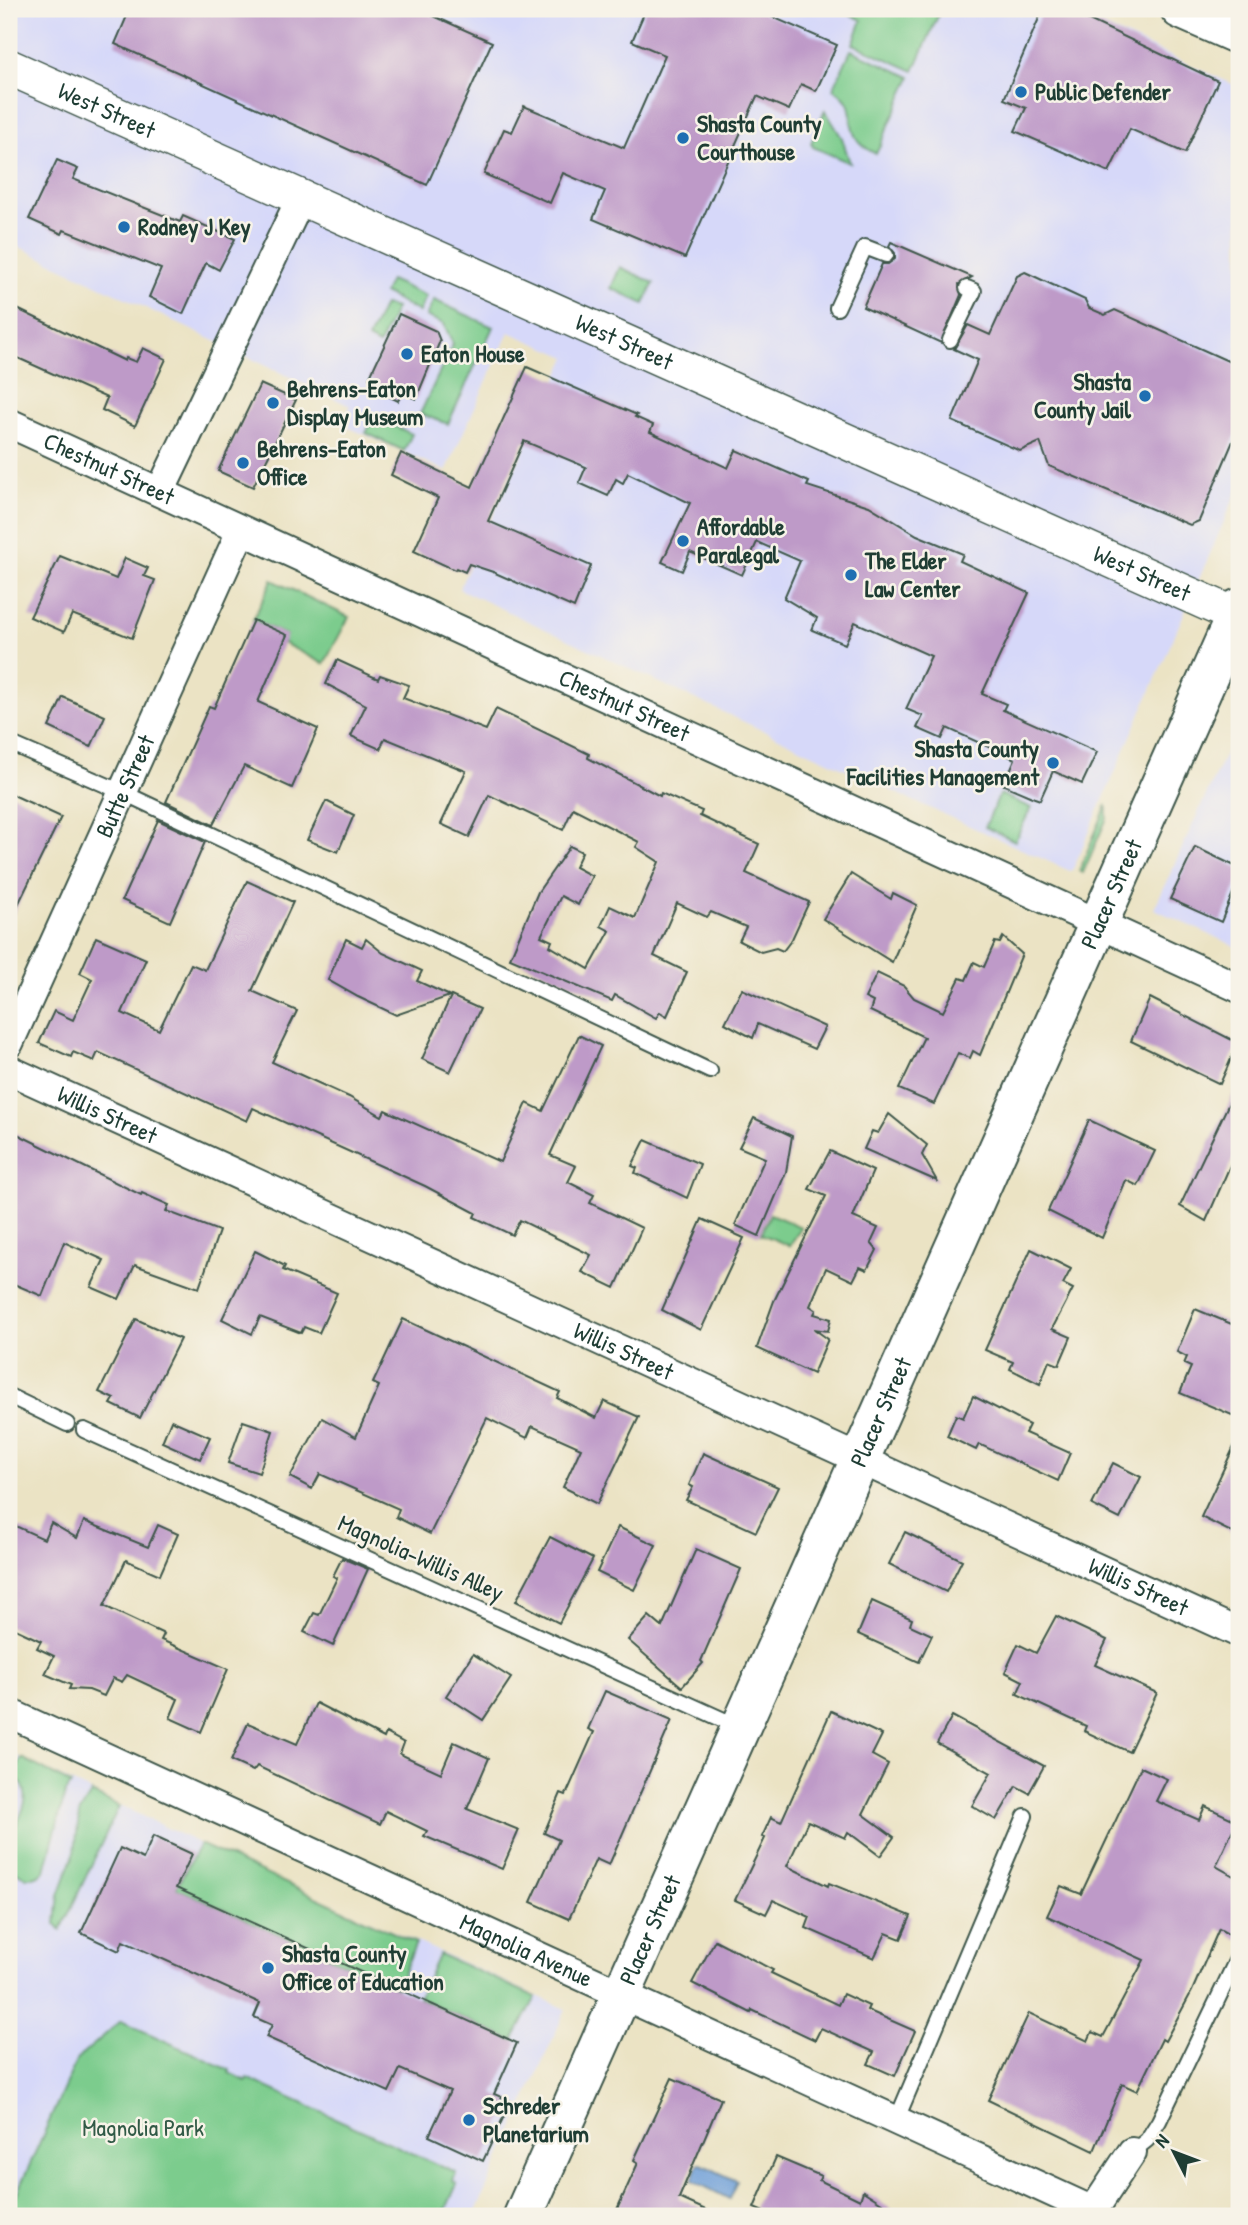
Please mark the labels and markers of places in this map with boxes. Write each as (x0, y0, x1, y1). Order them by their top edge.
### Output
place label: Public Defender (1035, 75, 1172, 107)
marker: Public Defender (1013, 84, 1029, 100)
place label: Shasta County Courthouse (697, 107, 822, 167)
marker: Shasta County Courthouse (675, 130, 691, 146)
place label: Rodney J Key (138, 210, 251, 243)
marker: Rodney J Key (116, 219, 132, 235)
place label: Eaton House (421, 337, 525, 369)
marker: Eaton House (399, 346, 415, 362)
place label: Shasta County Jail (1034, 365, 1132, 426)
place label: Behrens-Eaton Display Museum (287, 372, 423, 433)
marker: Shasta County Jail (1137, 388, 1153, 404)
marker: Behrens-Eaton Display Museum (265, 395, 281, 411)
place label: Behrens-Eaton Office (257, 432, 386, 492)
marker: Behrens-Eaton Office (235, 455, 251, 471)
place label: Affordable Paralegal (697, 510, 785, 571)
marker: Affordable Paralegal (675, 533, 691, 549)
place label: The Elder Law Center (864, 544, 961, 604)
marker: The Elder Law Center (843, 567, 859, 583)
place label: Shasta County Facilities Management (846, 732, 1040, 793)
marker: Shasta County Facilities Management (1045, 755, 1061, 771)
place label: Shasta County Office of Education (282, 1937, 444, 1997)
marker: Shasta County Office of Education (260, 1960, 276, 1976)
place label: Schreder Planetarium (483, 2089, 589, 2149)
marker: Schreder Planetarium (461, 2112, 477, 2128)

